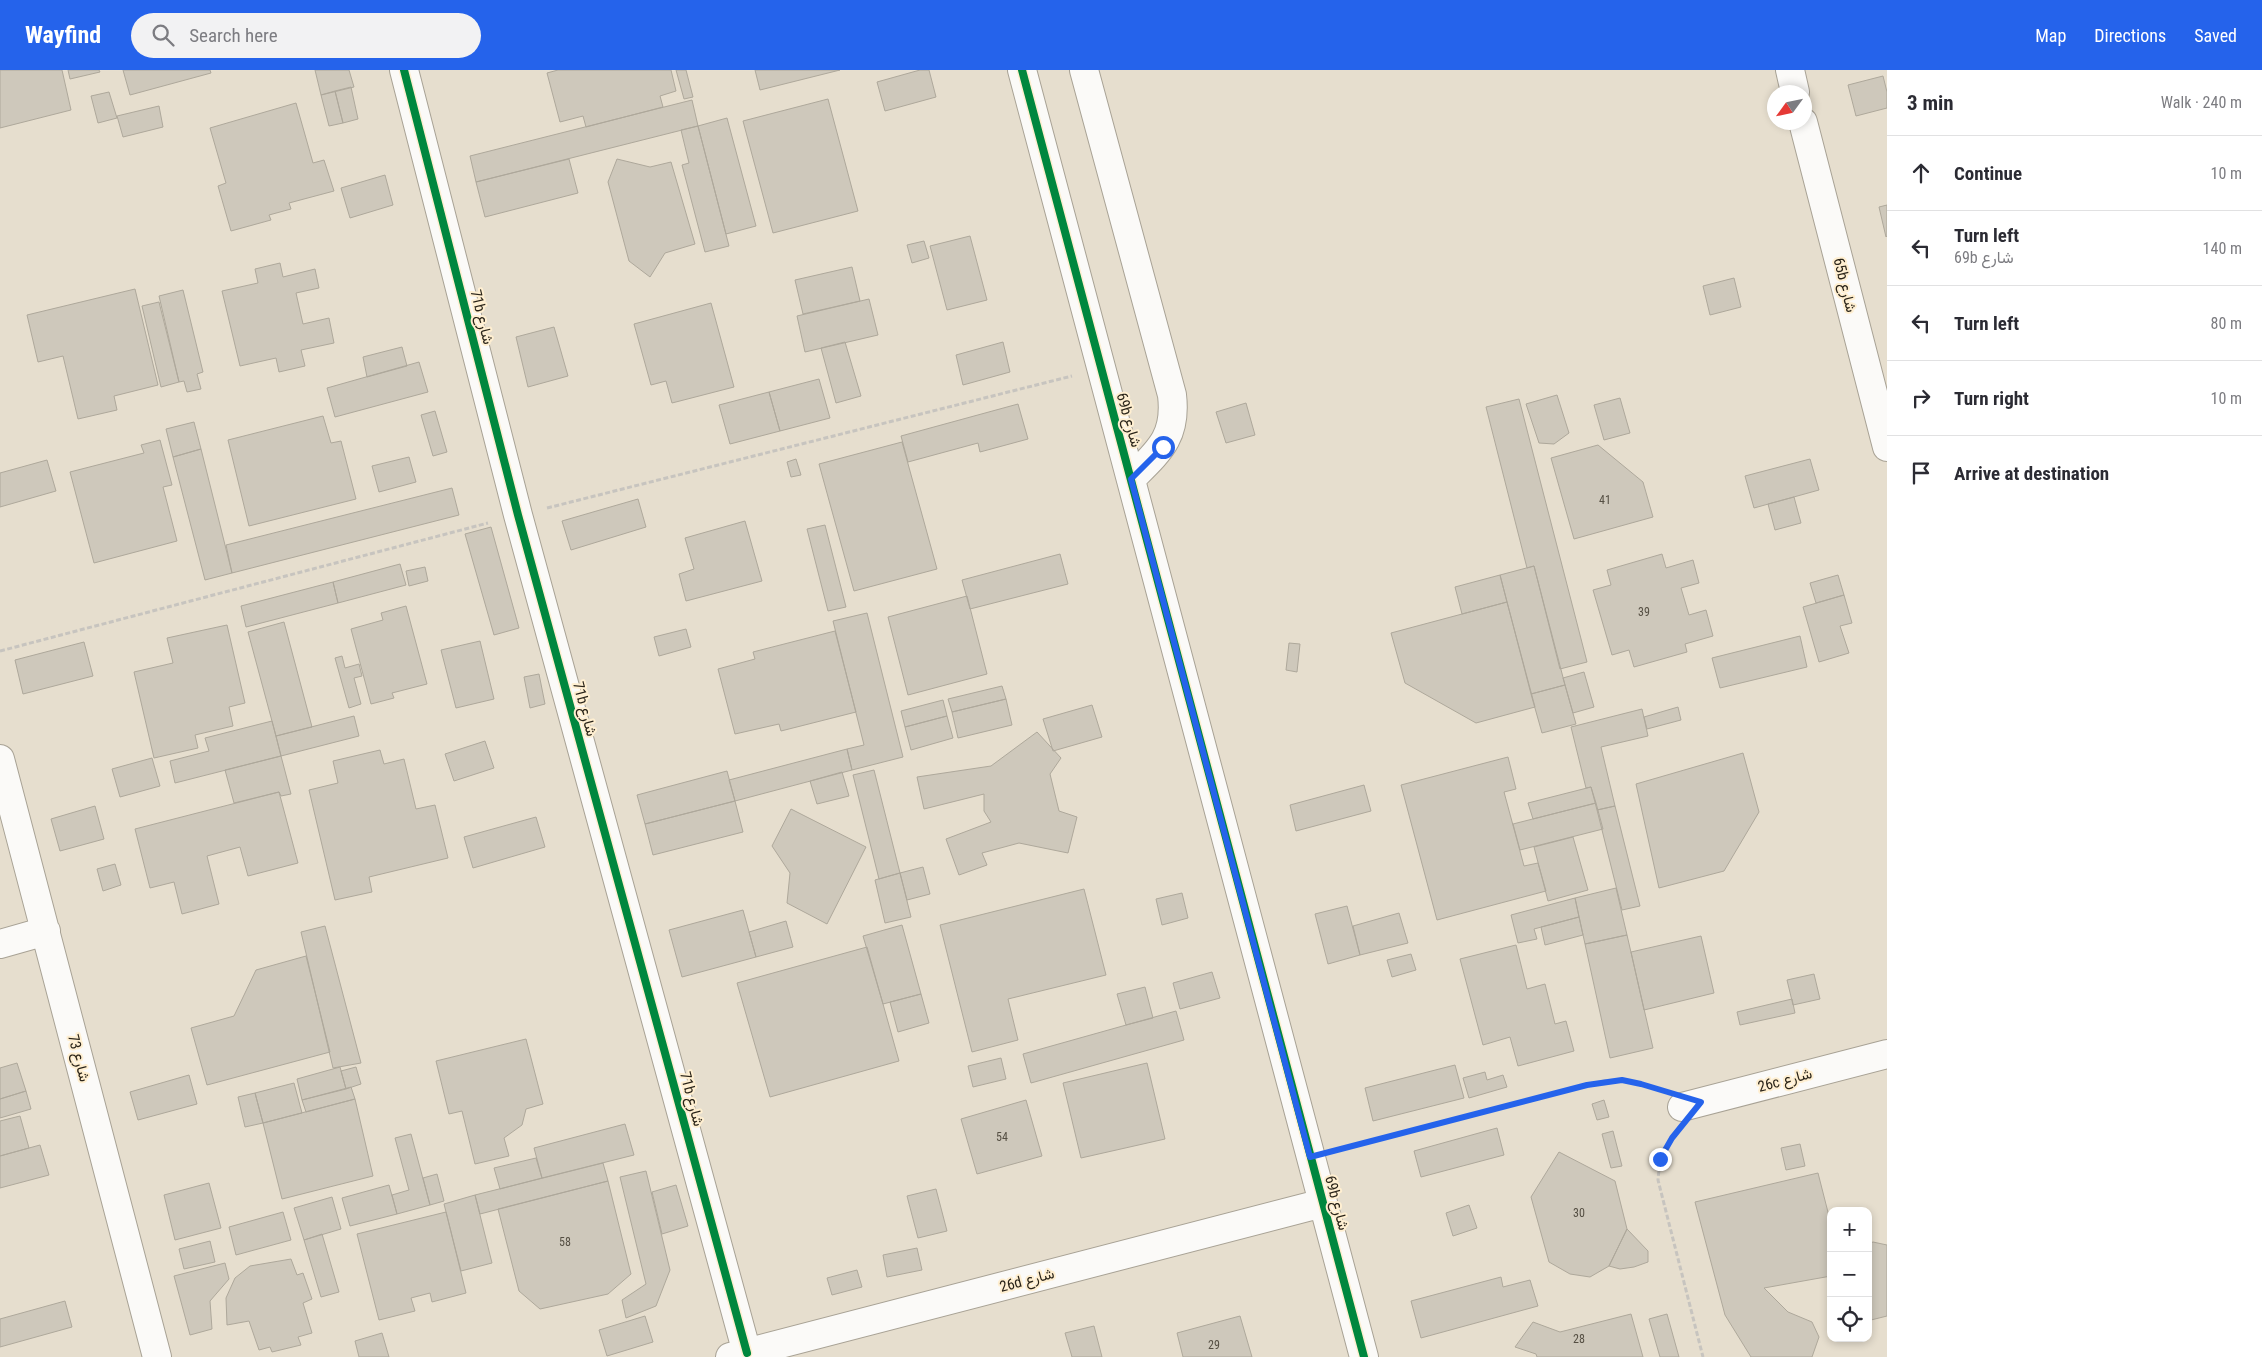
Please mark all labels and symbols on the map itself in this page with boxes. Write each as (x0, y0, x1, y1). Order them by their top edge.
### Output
north arrow (1767, 85, 1812, 130)
street label: 65b شارع (1828, 256, 1861, 315)
street label: 71b شارع (465, 288, 498, 347)
street label: 69b شارع (1111, 391, 1145, 450)
route start (1152, 436, 1175, 459)
house number: 41 (1599, 493, 1611, 507)
house number: 39 (1638, 605, 1650, 619)
street label: 71b شارع (567, 680, 601, 739)
street label: شارع 73 (62, 1032, 94, 1084)
street label: 26c شارع (1756, 1064, 1815, 1098)
street label: 71b شارع (674, 1070, 708, 1129)
house number: 54 (996, 1130, 1008, 1144)
route end (1649, 1148, 1672, 1171)
street label: 69b شارع (1319, 1174, 1353, 1233)
house number: 30 (1573, 1206, 1585, 1220)
house number: 58 (559, 1235, 571, 1249)
street label: 26d شارع (998, 1264, 1057, 1298)
house number: 28 (1573, 1332, 1585, 1346)
house number: 29 (1208, 1338, 1220, 1352)

